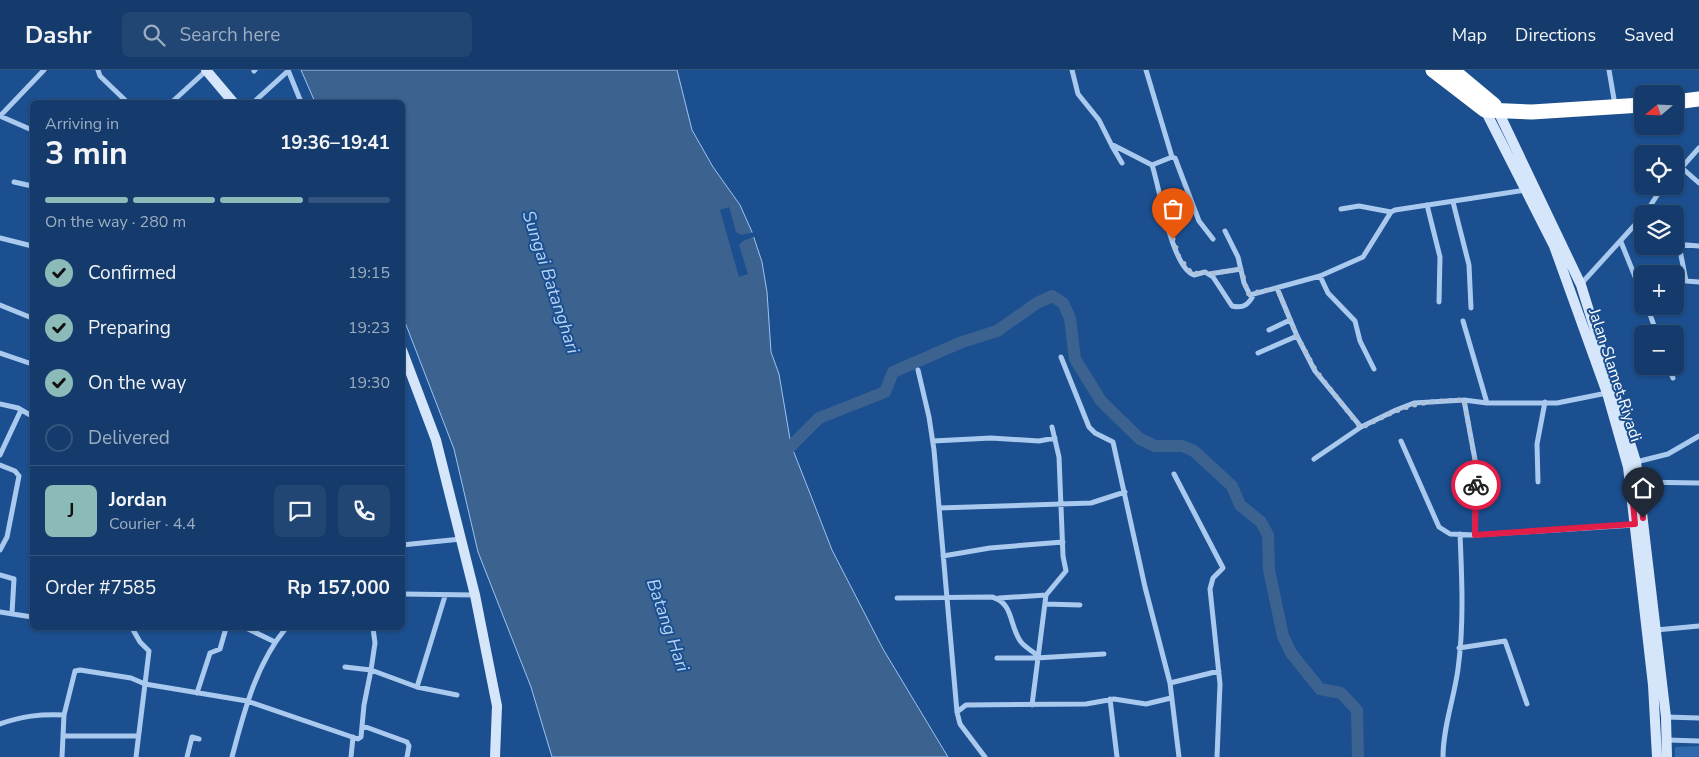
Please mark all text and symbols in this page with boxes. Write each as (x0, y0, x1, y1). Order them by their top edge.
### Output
search box (122, 12, 472, 57)
text: Dashr (25, 19, 92, 51)
icon: search (140, 21, 168, 49)
text: Search here (180, 22, 280, 48)
text: Map (1452, 23, 1487, 47)
text: Directions (1515, 23, 1596, 47)
text: Saved (1624, 23, 1674, 47)
north arrow (1634, 85, 1684, 135)
map controls (1634, 85, 1684, 375)
text: Arriving in (45, 113, 119, 135)
text: 19:36–19:41 (280, 130, 390, 156)
text: 3 min (45, 132, 128, 175)
button: locate (1634, 145, 1684, 195)
pin (1152, 188, 1194, 239)
icon: bag (1159, 195, 1187, 223)
button: layers (1634, 205, 1684, 255)
water label: Sungai Batanghari (517, 207, 586, 357)
text: On the way · 280 m (45, 211, 186, 233)
icon: check (45, 259, 73, 287)
text: Confirmed (88, 260, 176, 286)
text: 19:15 (348, 262, 390, 284)
button: + (1634, 265, 1684, 315)
street label: Jalan Slamet Riyadi (1583, 305, 1647, 445)
icon: check (45, 314, 73, 342)
text: Preparing (88, 315, 171, 341)
text: 19:23 (348, 317, 390, 339)
button: − (1634, 325, 1684, 375)
icon: check (45, 369, 73, 397)
text: On the way (88, 370, 186, 396)
text: 19:30 (348, 372, 390, 394)
text: Delivered (88, 425, 170, 451)
courier (1451, 460, 1501, 510)
pin (1622, 467, 1664, 518)
icon: bike (1462, 471, 1490, 499)
icon: home (1629, 474, 1657, 502)
button: chat (274, 485, 326, 537)
button: phone (338, 485, 390, 537)
text: Jordan (109, 487, 167, 513)
text: J (68, 498, 74, 524)
text: Courier · 4.4 (109, 513, 195, 535)
text: Order #7585 (45, 575, 156, 601)
text: Rp 157,000 (287, 575, 390, 601)
water label: Batang Hari (641, 575, 695, 675)

